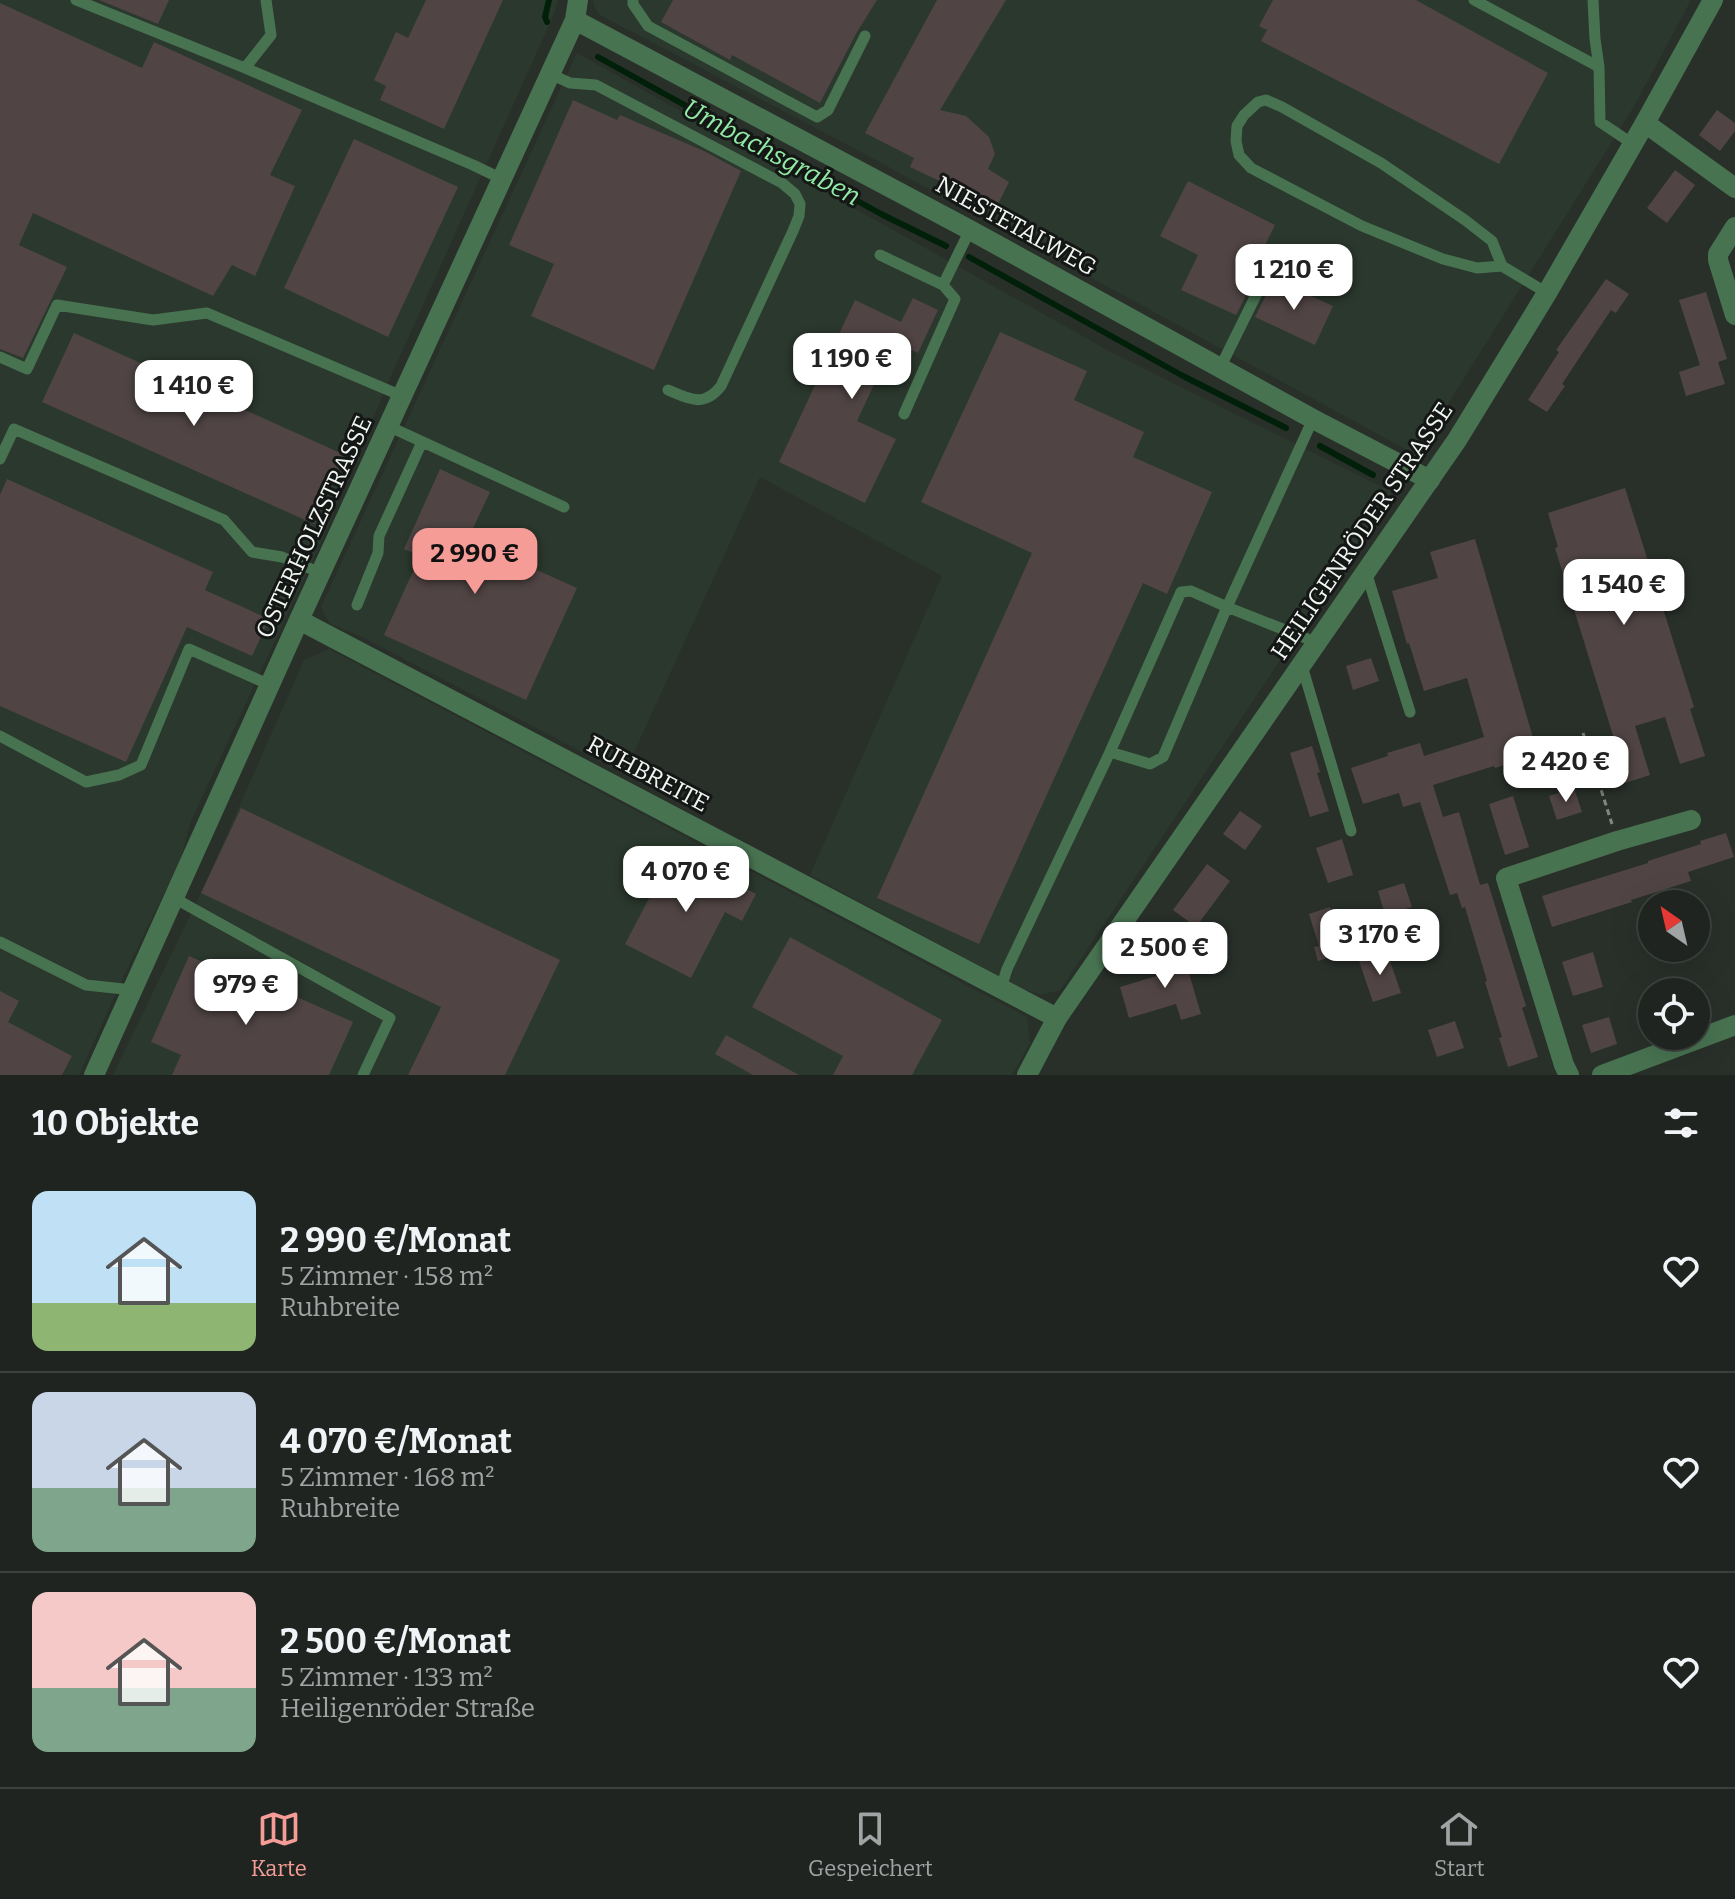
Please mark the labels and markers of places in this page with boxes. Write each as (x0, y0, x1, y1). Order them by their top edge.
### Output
pin: 1 210 € (1220, 244, 1368, 312)
pin: 1 190 € (778, 333, 926, 401)
pin: 1 410 € (120, 360, 268, 428)
pin: 2 990 € (401, 528, 549, 596)
pin: 1 540 € (1550, 559, 1698, 627)
pin: 2 420 € (1492, 736, 1640, 804)
pin: 4 070 € (612, 846, 760, 914)
pin: 3 170 € (1306, 909, 1454, 977)
pin: 2 500 € (1091, 922, 1239, 990)
pin: 979 € (190, 959, 302, 1027)

